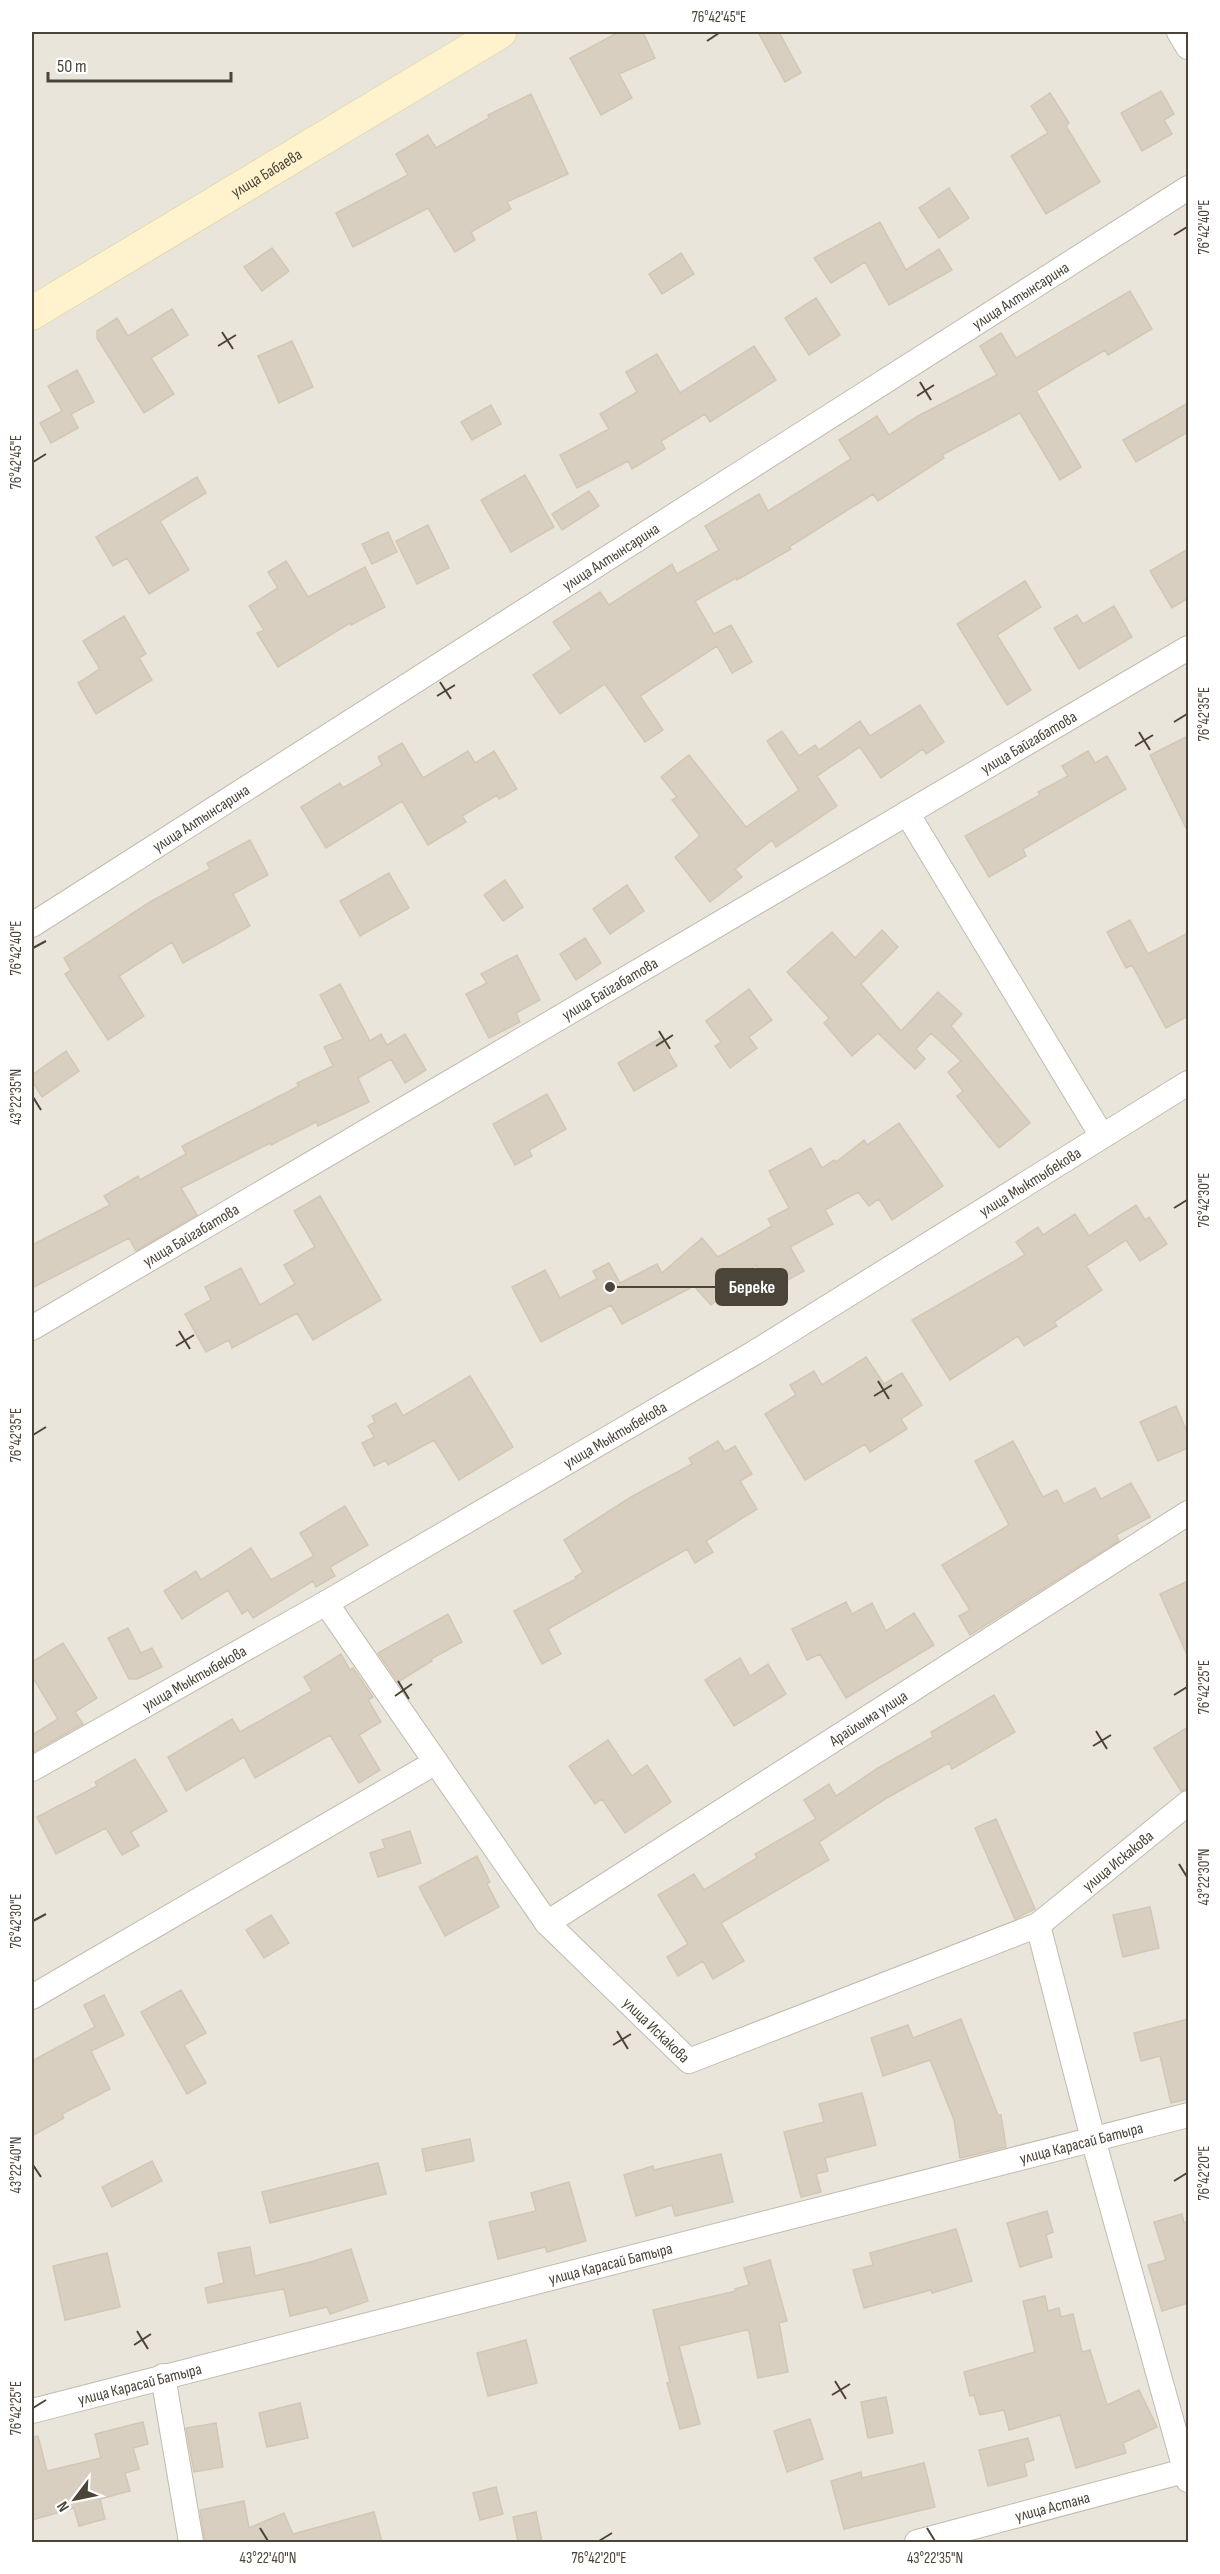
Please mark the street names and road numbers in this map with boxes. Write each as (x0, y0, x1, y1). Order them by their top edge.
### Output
street label: улица Бабаева (228, 145, 306, 202)
street label: улица Алтынсарина (969, 258, 1073, 334)
street label: улица Алтынсарина (559, 520, 663, 595)
street label: улица Байгабатова (978, 708, 1081, 779)
street label: улица Алтынсарина (149, 781, 253, 857)
street label: улица Байгабатова (559, 954, 662, 1025)
street label: улица Мыктыбекова (976, 1144, 1085, 1222)
street label: улица Байгабатова (140, 1200, 243, 1272)
street label: улица Мыктыбекова (560, 1398, 671, 1473)
street label: улица Мыктыбекова (139, 1642, 250, 1716)
street label: Арайлыма улица (825, 1687, 911, 1752)
street label: улица Искакова (1079, 1827, 1158, 1896)
street label: улица Искакова (618, 1994, 693, 2068)
street label: улица Карасай Батыра (1018, 2119, 1145, 2169)
street label: улица Карасай Батыра (547, 2239, 675, 2289)
street label: улица Карасай Батыра (76, 2360, 204, 2410)
street label: улица Астана (1013, 2488, 1092, 2527)

